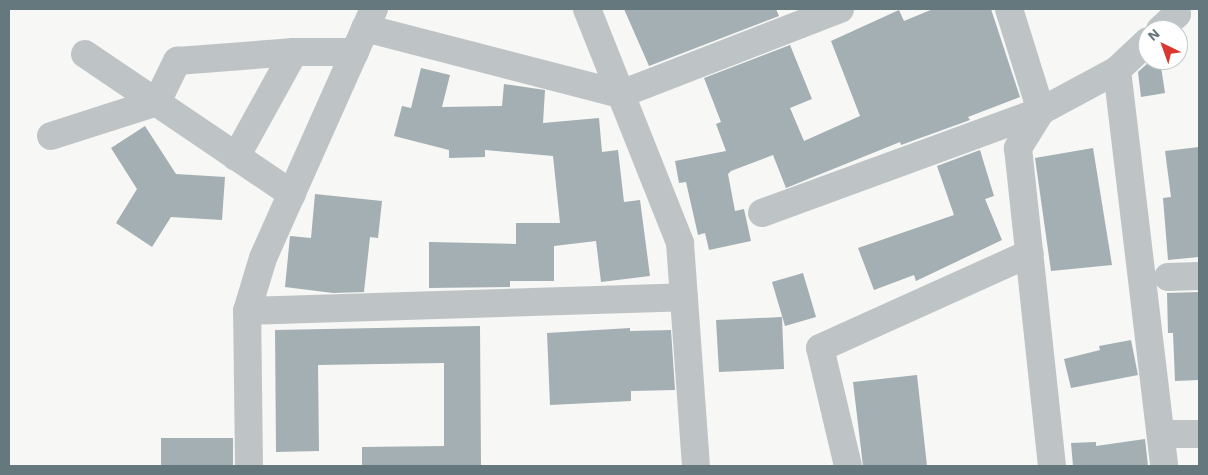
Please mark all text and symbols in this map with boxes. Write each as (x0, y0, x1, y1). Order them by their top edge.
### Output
north arrow (1138, 20, 1188, 70)
text: N (1144, 25, 1163, 44)

